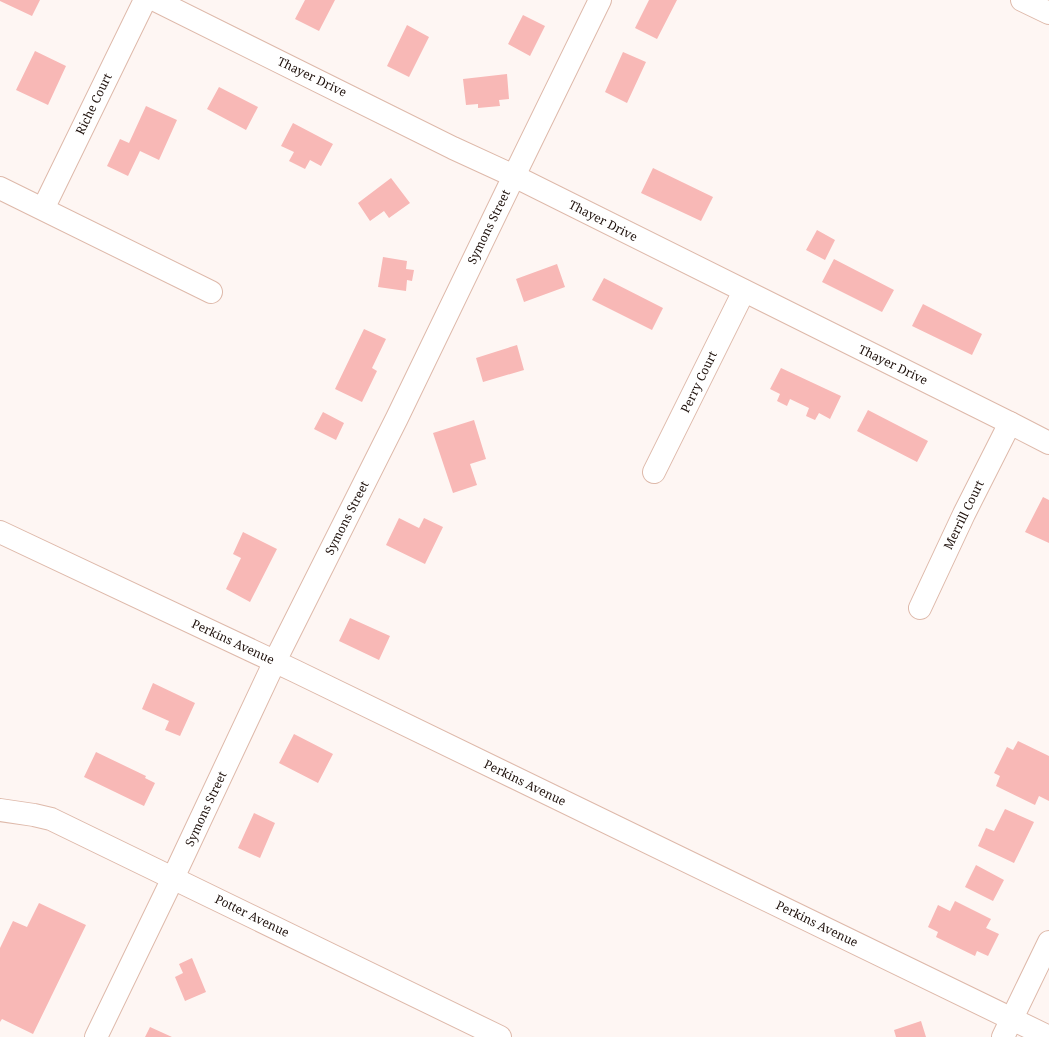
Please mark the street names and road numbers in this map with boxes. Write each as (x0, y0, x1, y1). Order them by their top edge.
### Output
street label: Thayer Drive (275, 52, 350, 101)
street label: Riche Court (71, 70, 116, 137)
street label: Symons Street (463, 187, 514, 267)
street label: Thayer Drive (566, 196, 641, 245)
street label: Thayer Drive (856, 340, 931, 389)
street label: Perry Court (676, 348, 721, 415)
street label: Merrill Court (939, 477, 988, 552)
street label: Symons Street (321, 478, 373, 558)
street label: Perkins Avenue (189, 615, 277, 668)
street label: Perkins Avenue (481, 755, 569, 810)
street label: Symons Street (181, 768, 230, 849)
street label: Potter Avenue (212, 890, 292, 941)
street label: Perkins Avenue (773, 896, 861, 951)

